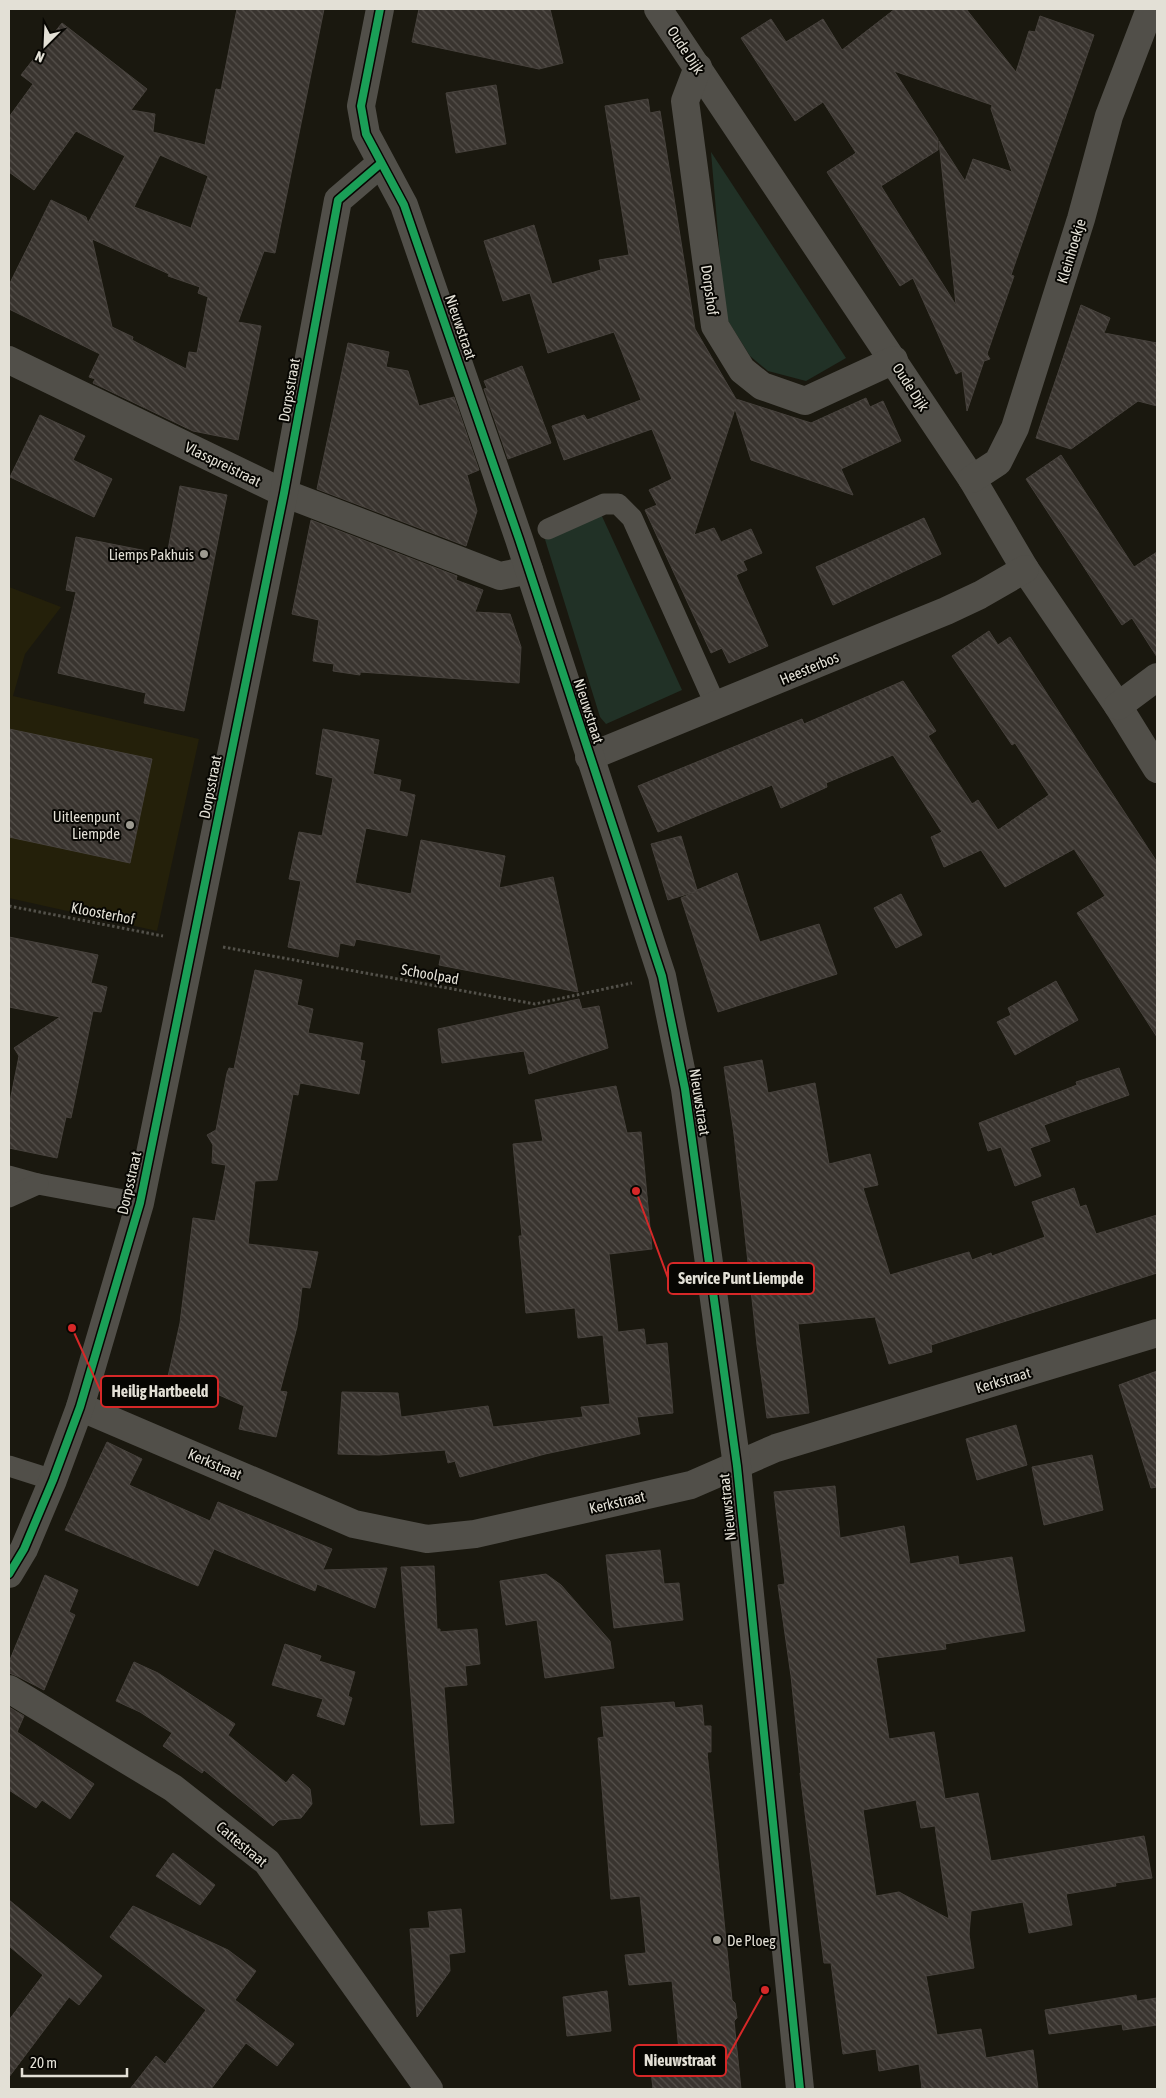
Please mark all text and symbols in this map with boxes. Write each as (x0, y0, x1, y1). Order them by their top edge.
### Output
north arrow (20, 20, 70, 70)
street label: Oude Dijk (664, 23, 708, 77)
text: N (33, 48, 47, 66)
street label: Kleinhoekje (1053, 216, 1089, 285)
street label: Dorpshof (698, 264, 722, 316)
street label: Nieuwstraat (442, 292, 480, 362)
street label: Dorpsstraat (275, 357, 303, 423)
street label: Oude Dijk (889, 360, 933, 415)
street label: Vlasspreistraat (182, 438, 264, 490)
place label: Liemps Pakhuis (109, 546, 194, 563)
marker: Liemps Pakhuis (198, 548, 210, 560)
street label: Heesterbos (777, 648, 841, 688)
street label: Nieuwstraat (571, 676, 607, 746)
street label: Dorpsstraat (196, 754, 224, 820)
place label: Uitleenpunt Liempde (53, 808, 120, 842)
marker: Uitleenpunt Liempde (124, 819, 136, 831)
street label: Kloosterhof (70, 899, 136, 927)
street label: Schoolpad (400, 961, 460, 987)
street label: Nieuwstraat (686, 1067, 714, 1137)
street label: Dorpsstraat (113, 1150, 145, 1216)
callout: Service Punt Liempde (668, 1263, 814, 1294)
text: Service Punt Liempde (678, 1269, 804, 1287)
street label: Kerkstraat (973, 1364, 1033, 1396)
callout: Heilig Hartbeeld (101, 1376, 218, 1407)
text: Heilig Hartbeeld (112, 1382, 209, 1400)
street label: Kerkstraat (185, 1445, 245, 1483)
street label: Nieuwstraat (715, 1473, 739, 1541)
street label: Kerkstraat (587, 1487, 647, 1517)
street label: Cattestraat (213, 1818, 271, 1870)
place label: De Ploeg (727, 1932, 776, 1949)
marker: De Ploeg (711, 1934, 723, 1946)
callout: Nieuwstraat (634, 2045, 726, 2076)
scale bar (22, 2046, 128, 2078)
text: Nieuwstraat (644, 2051, 716, 2069)
text: 20 m (30, 2054, 57, 2071)

